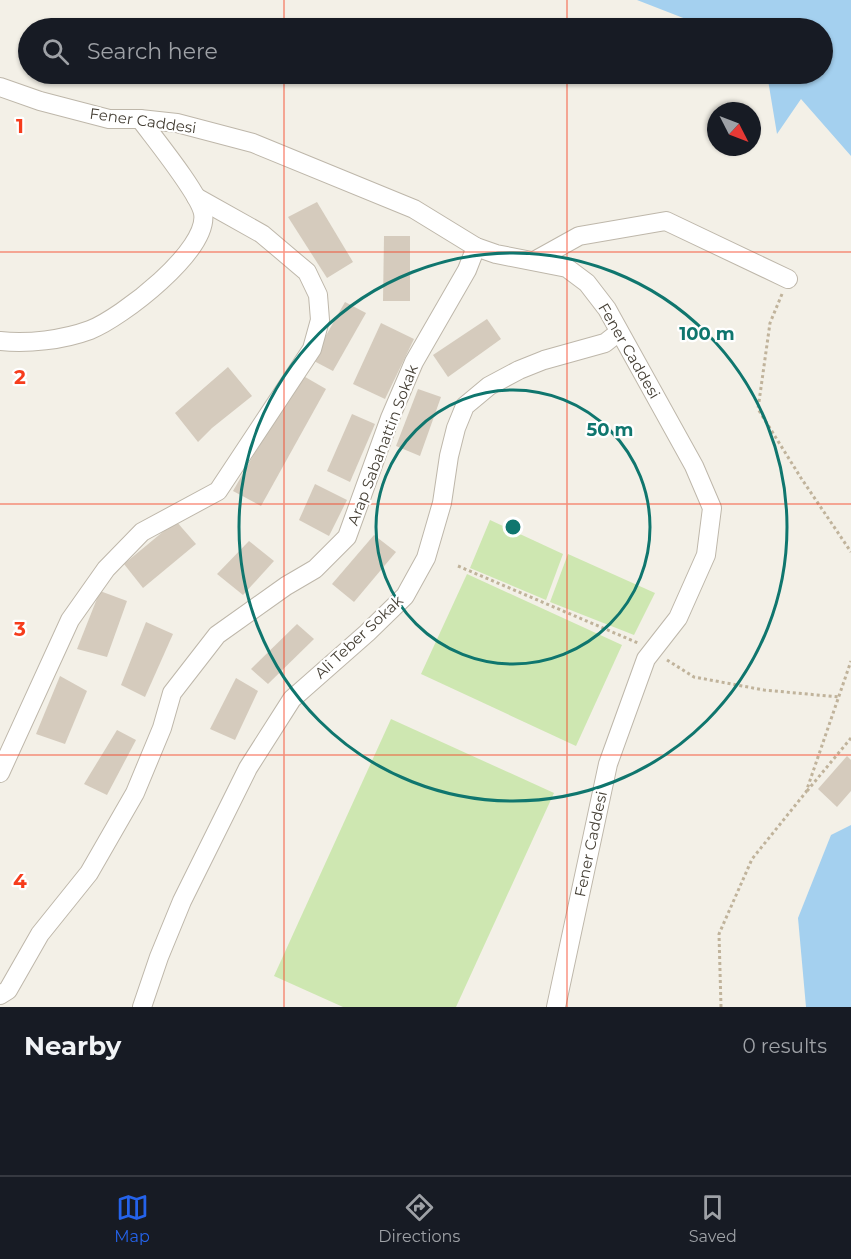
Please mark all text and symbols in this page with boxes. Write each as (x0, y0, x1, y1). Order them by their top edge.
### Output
search box (18, 18, 833, 84)
icon: search (39, 35, 72, 68)
text: Search here (87, 38, 218, 65)
north arrow (707, 102, 761, 156)
street label: Fener Caddesi (88, 104, 198, 137)
text: 1 (16, 114, 24, 138)
street label: Fener Caddesi (594, 299, 665, 402)
text: 100 m (679, 323, 735, 345)
street label: Arap Sabahattin Sokak (343, 362, 422, 528)
text: 2 (14, 365, 26, 389)
text: 50 m (587, 419, 633, 441)
centre of rings (503, 517, 523, 537)
street label: Ali Teber Sokak (310, 591, 407, 682)
text: 3 (13, 617, 26, 641)
street label: Fener Caddesi (570, 789, 611, 898)
text: 4 (13, 869, 27, 893)
text: Nearby (24, 1030, 121, 1062)
text: 0 results (742, 1034, 827, 1058)
tab: Map (114, 1191, 150, 1246)
tab: Directions (378, 1191, 460, 1246)
tab: Saved (689, 1191, 737, 1246)

